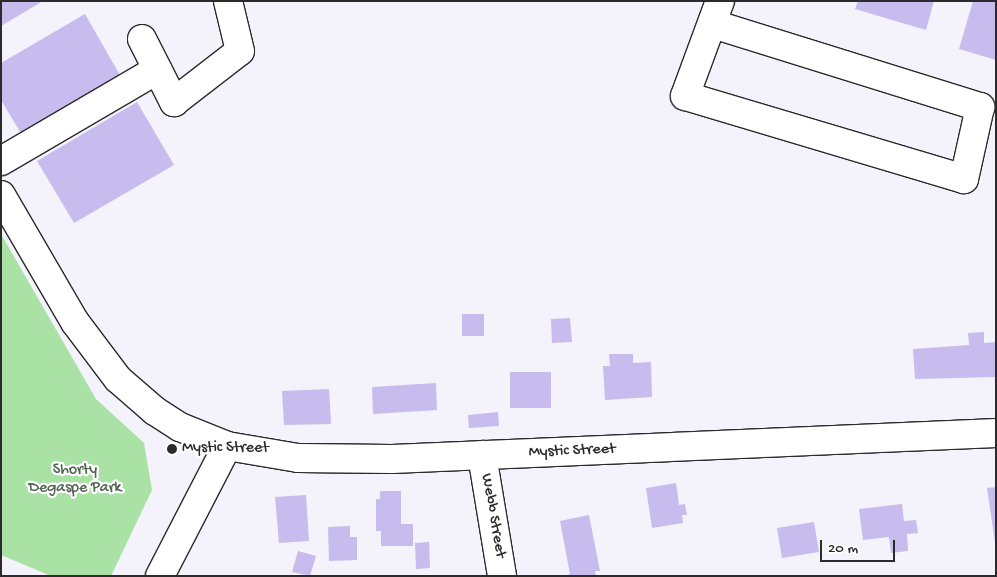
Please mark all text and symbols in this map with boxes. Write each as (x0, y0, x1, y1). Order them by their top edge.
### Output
place label: Mystic Street (182, 439, 269, 459)
street label: Mystic Street (528, 441, 616, 463)
marker: Mystic Street (166, 443, 178, 455)
park label: Shorty Degaspe Park (29, 461, 121, 499)
street label: Webb Street (475, 472, 509, 560)
scale bar (822, 530, 897, 562)
text: 20 m (828, 540, 858, 558)

